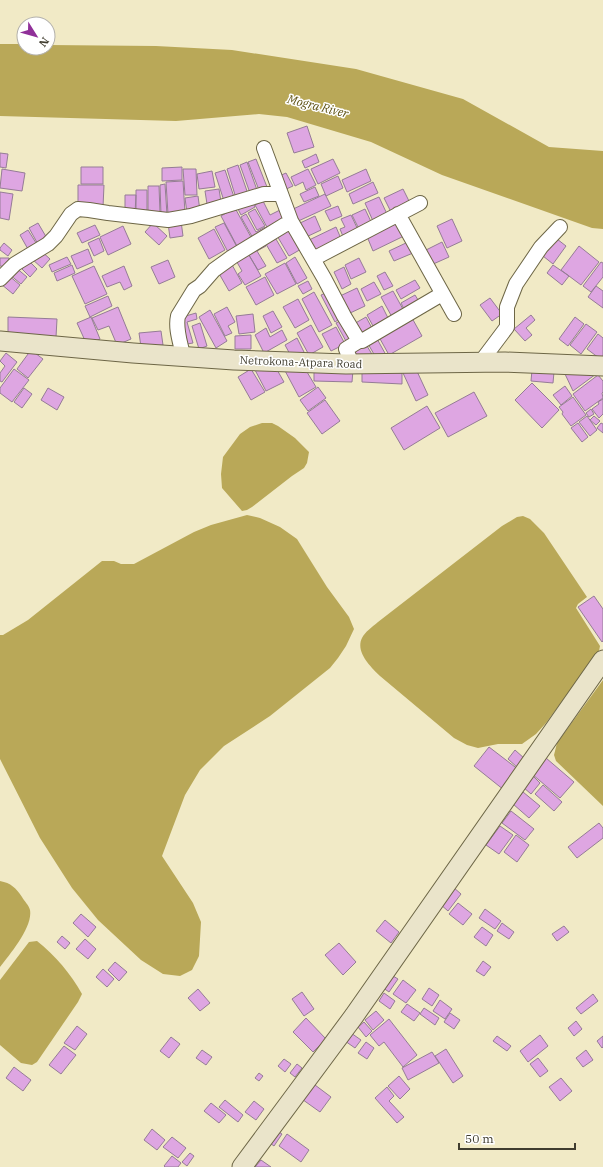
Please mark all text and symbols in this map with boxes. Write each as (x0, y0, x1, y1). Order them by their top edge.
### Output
north arrow (16, 16, 56, 56)
text: N (36, 34, 52, 50)
water label: Mogra River (285, 91, 351, 121)
street label: Netrokona-Atpara Road (239, 353, 363, 371)
scale bar (459, 1125, 575, 1151)
text: 50 m (465, 1131, 494, 1146)

